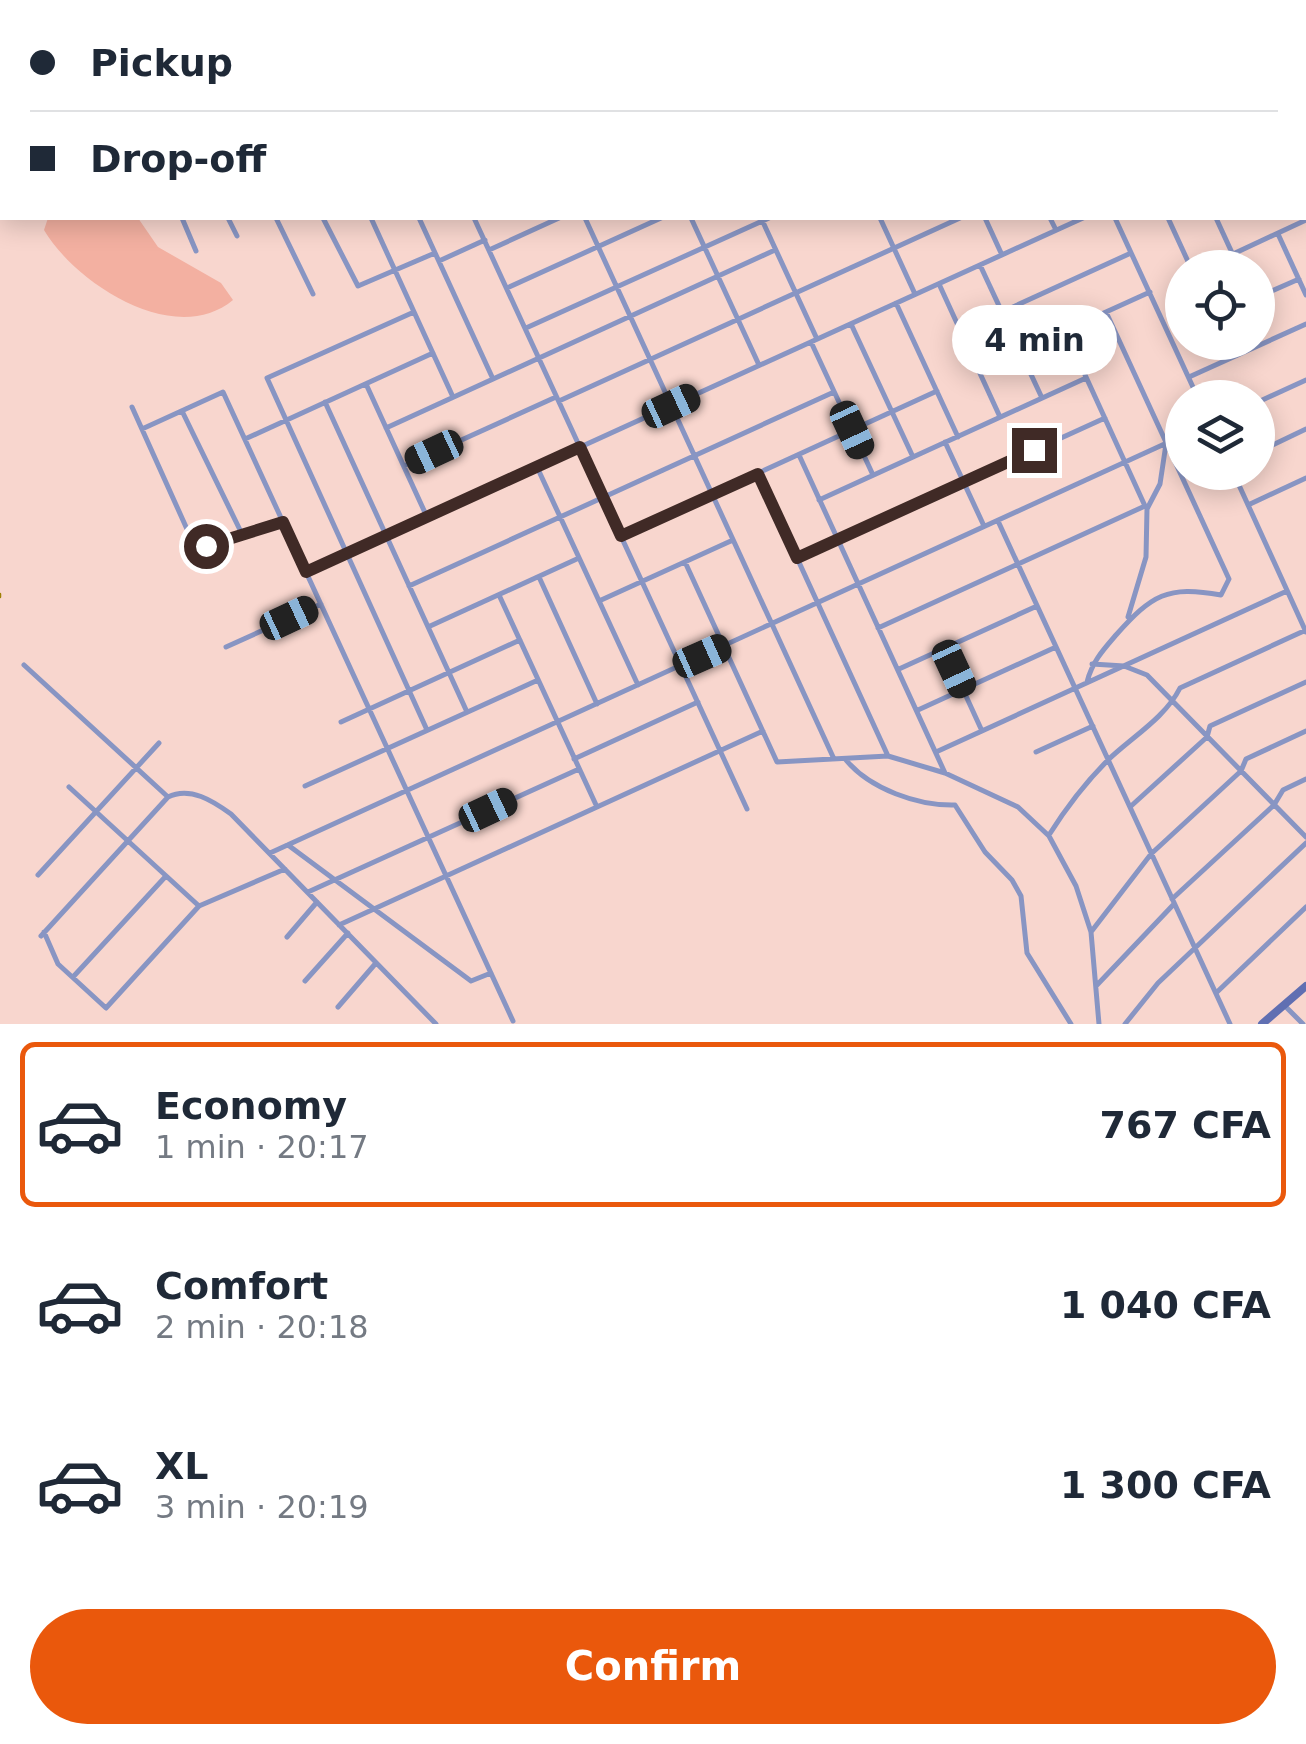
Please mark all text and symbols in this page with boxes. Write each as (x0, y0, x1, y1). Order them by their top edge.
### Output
text: Pickup (90, 41, 233, 85)
text: Drop-off (90, 137, 266, 181)
map controls (1165, 250, 1275, 490)
button: locate (1165, 250, 1275, 360)
callout: 4 min (952, 305, 1116, 375)
text: 4 min (984, 321, 1085, 359)
car (637, 380, 705, 432)
button: layers (1165, 380, 1275, 490)
car (826, 396, 878, 464)
car (400, 426, 468, 478)
route end (1012, 428, 1057, 473)
route start (184, 524, 229, 569)
car (255, 592, 323, 644)
car (668, 630, 736, 682)
car (928, 635, 980, 703)
car (454, 784, 522, 836)
icon: car (35, 1080, 125, 1170)
text: Economy (155, 1084, 347, 1128)
text: 767 CFA (1100, 1103, 1271, 1147)
text: 1 min · 20:17 (155, 1128, 369, 1166)
icon: car (35, 1260, 125, 1350)
text: Comfort (155, 1264, 328, 1308)
text: 1 040 CFA (1060, 1283, 1271, 1327)
text: 2 min · 20:18 (155, 1308, 369, 1346)
icon: car (35, 1440, 125, 1530)
text: XL (155, 1444, 209, 1488)
text: 1 300 CFA (1060, 1463, 1271, 1507)
text: 3 min · 20:19 (155, 1488, 369, 1526)
button: Confirm (30, 1609, 1276, 1724)

